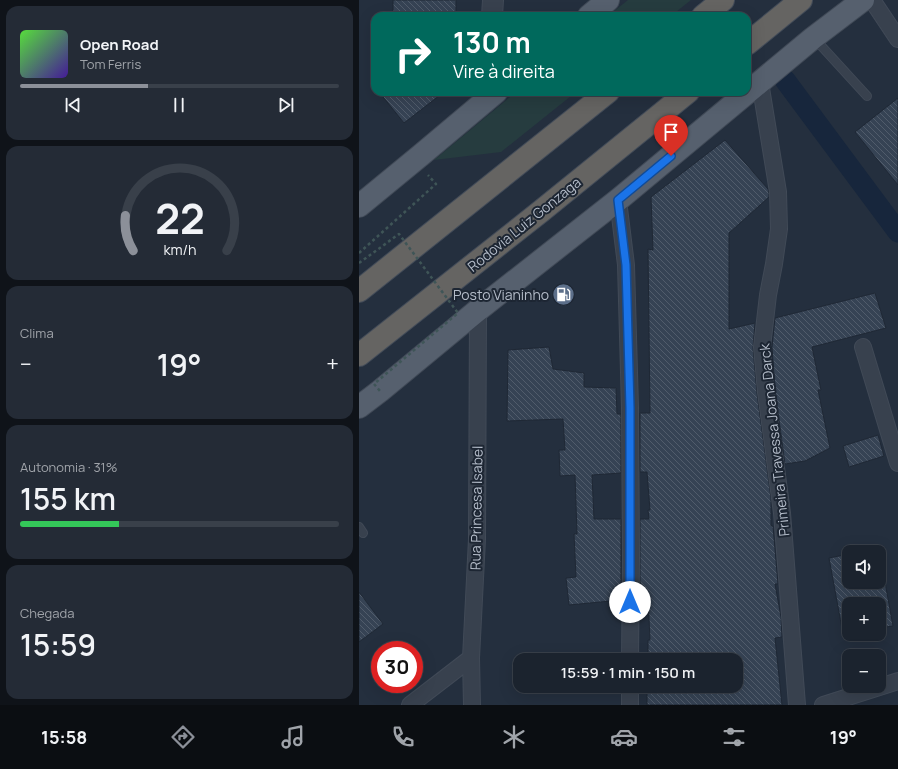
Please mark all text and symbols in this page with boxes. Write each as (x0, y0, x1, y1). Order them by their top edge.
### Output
text: 130 m (453, 23, 531, 61)
icon: right (387, 28, 439, 80)
text: Open Road (80, 34, 159, 55)
text: Tom Ferris (80, 55, 141, 73)
text: Vire à direita (453, 59, 555, 83)
icon: previous (62, 94, 84, 116)
icon: pause (168, 94, 190, 116)
icon: next (275, 94, 297, 116)
pin (654, 115, 688, 156)
icon: arrive (660, 121, 682, 143)
street label: Rodovia Luiz Gonzaga (463, 172, 585, 276)
text: 22 (155, 189, 204, 245)
text: km/h (163, 239, 196, 258)
fuel station icon: Posto Vianinho (551, 281, 577, 307)
place label: Posto Vianinho (453, 285, 549, 304)
text: Clima (20, 324, 54, 342)
street label: Primeira Travessa Joana Darck (754, 342, 794, 537)
text: 19° (157, 344, 202, 385)
text: − (20, 349, 32, 379)
text: + (326, 349, 339, 379)
street label: Rua Princesa Isabel (465, 446, 487, 570)
text: Autonomia · 31% (20, 458, 117, 476)
text: 155 km (20, 478, 116, 519)
map controls (842, 545, 886, 693)
button: sound (842, 545, 886, 589)
position arrow (609, 581, 651, 623)
button: + (842, 597, 886, 641)
text: Chegada (20, 604, 74, 622)
text: 15:59 (20, 624, 96, 665)
speed limit sign: 30 (371, 641, 423, 693)
button: − (842, 649, 886, 693)
text: 15:59 · 1 min · 150 m (561, 662, 695, 683)
icon: directions (169, 723, 197, 751)
icon: music (279, 723, 307, 751)
icon: phone (389, 723, 417, 751)
icon: climate (500, 723, 528, 751)
icon: car (610, 723, 638, 751)
icon: filters (720, 723, 748, 751)
text: 15:58 (41, 725, 87, 749)
text: 19° (830, 725, 857, 749)

